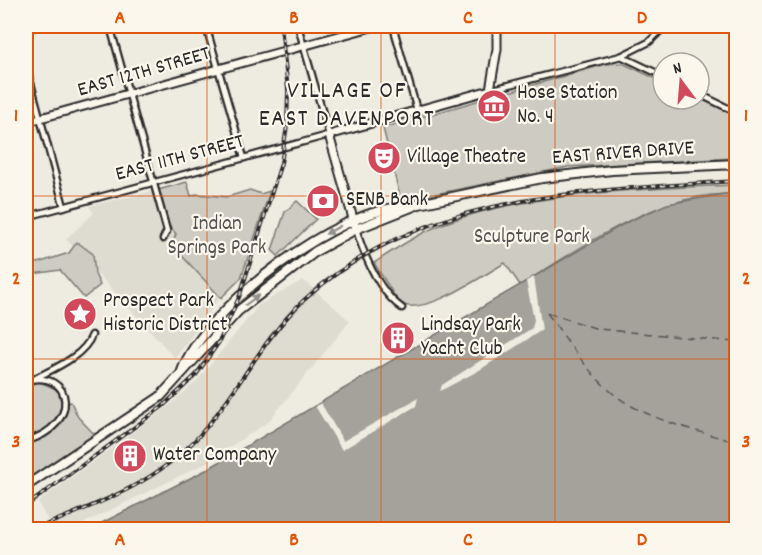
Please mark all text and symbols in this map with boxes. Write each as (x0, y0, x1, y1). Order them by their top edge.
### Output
text: A (115, 5, 126, 33)
text: B (289, 5, 299, 33)
text: C (463, 5, 473, 33)
text: D (637, 5, 648, 33)
street label: EAST 12TH STREET (74, 40, 214, 106)
north arrow (651, 51, 711, 111)
text: N (671, 57, 685, 81)
district label: VILLAGE OF EAST DAVENPORT (259, 75, 435, 137)
place label: Hose Station No. 4 (517, 79, 618, 133)
museum icon: Hose Station No. 4 (476, 88, 512, 124)
text: 1 (14, 103, 18, 131)
text: 1 (744, 103, 748, 131)
street label: EAST 11TH STREET (112, 127, 248, 191)
street label: EAST RIVER DRIVE (551, 134, 695, 174)
theatre icon: Village Theatre (366, 140, 402, 176)
place label: Village Theatre (407, 143, 526, 173)
bank icon: SENB Bank (305, 183, 341, 219)
place label: SENB Bank (346, 186, 428, 216)
park label: Indian Springs Park (168, 210, 266, 264)
park label: Sculpture Park (474, 223, 590, 253)
one-way arrow (324, 225, 341, 235)
text: 2 (12, 266, 20, 294)
text: 2 (742, 266, 750, 294)
place label: Prospect Park Historic District (103, 287, 228, 341)
one-way arrow (243, 294, 259, 306)
place icon: Prospect Park Historic District (62, 296, 98, 332)
place label: Lindsay Park Yacht Club (421, 311, 521, 365)
building icon: Lindsay Park Yacht Club (380, 320, 416, 356)
text: 3 (12, 429, 20, 457)
text: 3 (742, 429, 750, 457)
building icon: Water Company (112, 438, 148, 474)
place label: Water Company (153, 441, 277, 471)
text: A (115, 527, 126, 555)
text: B (289, 527, 299, 555)
text: C (463, 527, 473, 555)
text: D (637, 527, 648, 555)

